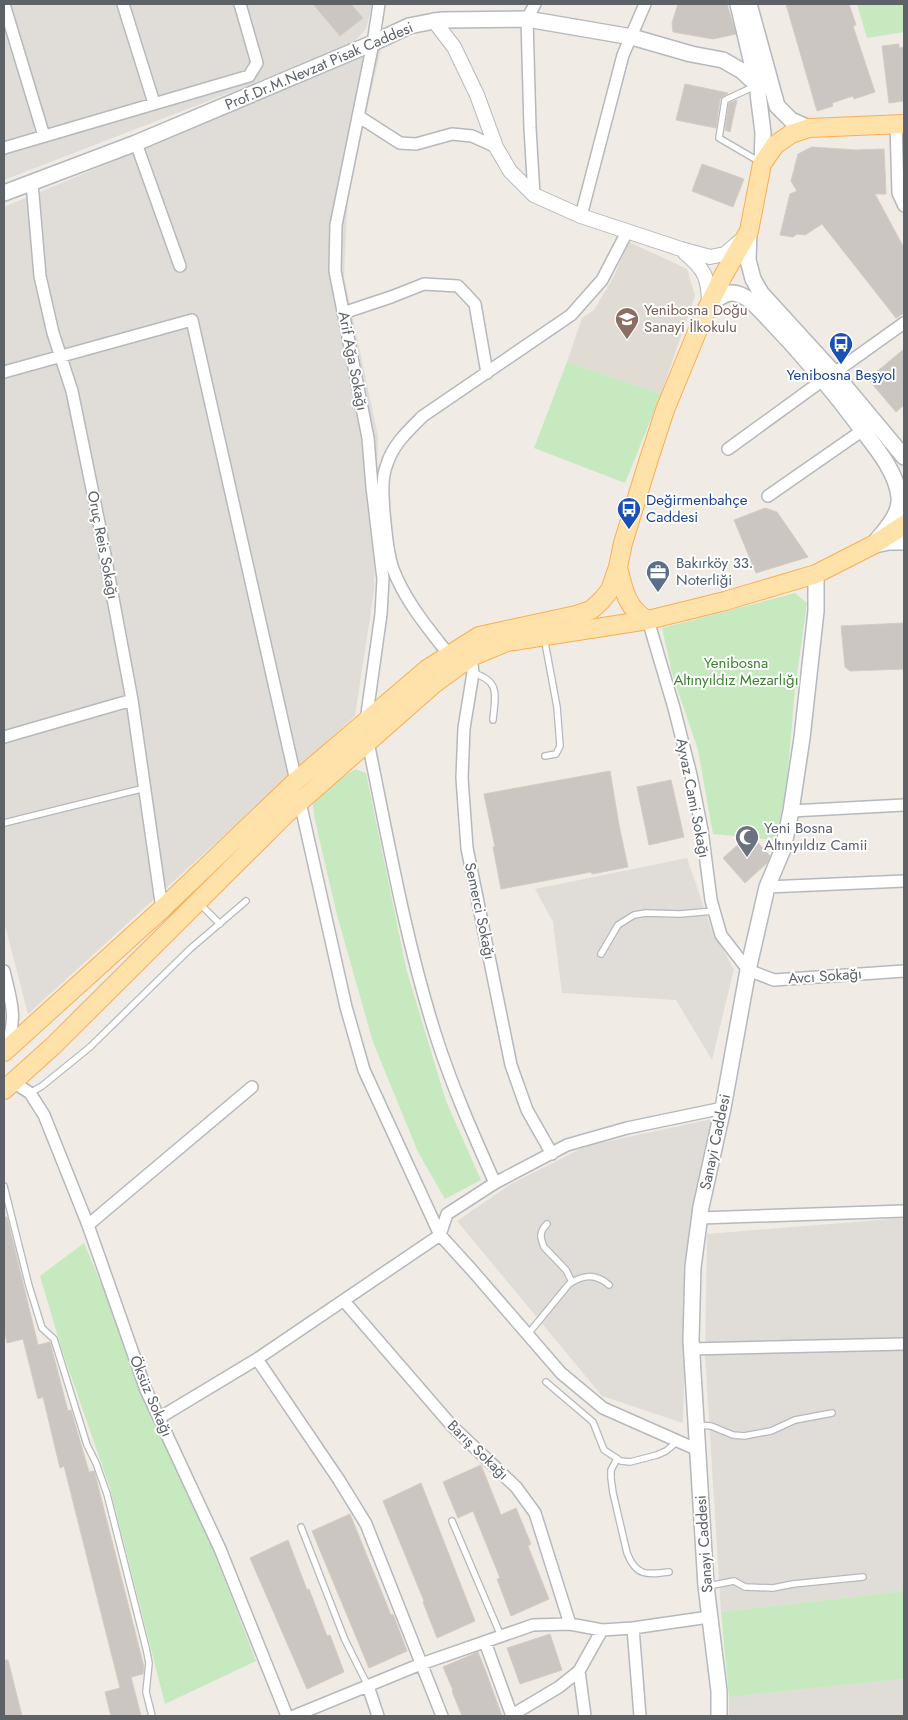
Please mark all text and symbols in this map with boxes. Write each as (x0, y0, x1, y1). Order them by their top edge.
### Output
street label: Prof.Dr.M.Nevzat Pisak Caddesi (221, 16, 417, 116)
place label: Yenibosna Doğu Sanayi İlkokulu (644, 299, 748, 338)
school or university icon: Yenibosna Doğu Sanayi İlkokulu (614, 306, 640, 340)
street label: Arif Ağa Sokağı (333, 310, 373, 412)
bus stop icon: Yenibosna Beşyol (828, 331, 854, 365)
place label: Yenibosna Beşyol (787, 364, 895, 386)
street label: Oruç Reis Sokağı (82, 489, 124, 601)
place label: Değirmenbahçe Caddesi (646, 489, 748, 528)
bus stop icon: Değirmenbahçe Caddesi (616, 496, 642, 530)
place label: Bakırköy 33. Noterliği (676, 552, 753, 591)
office icon: Bakırköy 33. Noterliği (645, 559, 671, 593)
park label: Yenibosna Altınyıldız Mezarlığı (673, 652, 799, 691)
street label: Ayvaz Cami Sokağı (671, 736, 715, 860)
place label: Yeni Bosna Altınyıldız Camii (764, 817, 867, 856)
mosque icon: Yeni Bosna Altınyıldız Camii (734, 824, 760, 858)
street label: Semerci Sokağı (459, 861, 501, 961)
street label: Avcı Sokağı (787, 962, 863, 990)
street label: Sanayi Caddesi (694, 1092, 736, 1192)
street label: Öksüz Sokağı (124, 1352, 178, 1440)
street label: Barış Sokağı (442, 1415, 514, 1485)
street label: Sanayi Caddesi (690, 1494, 718, 1594)

